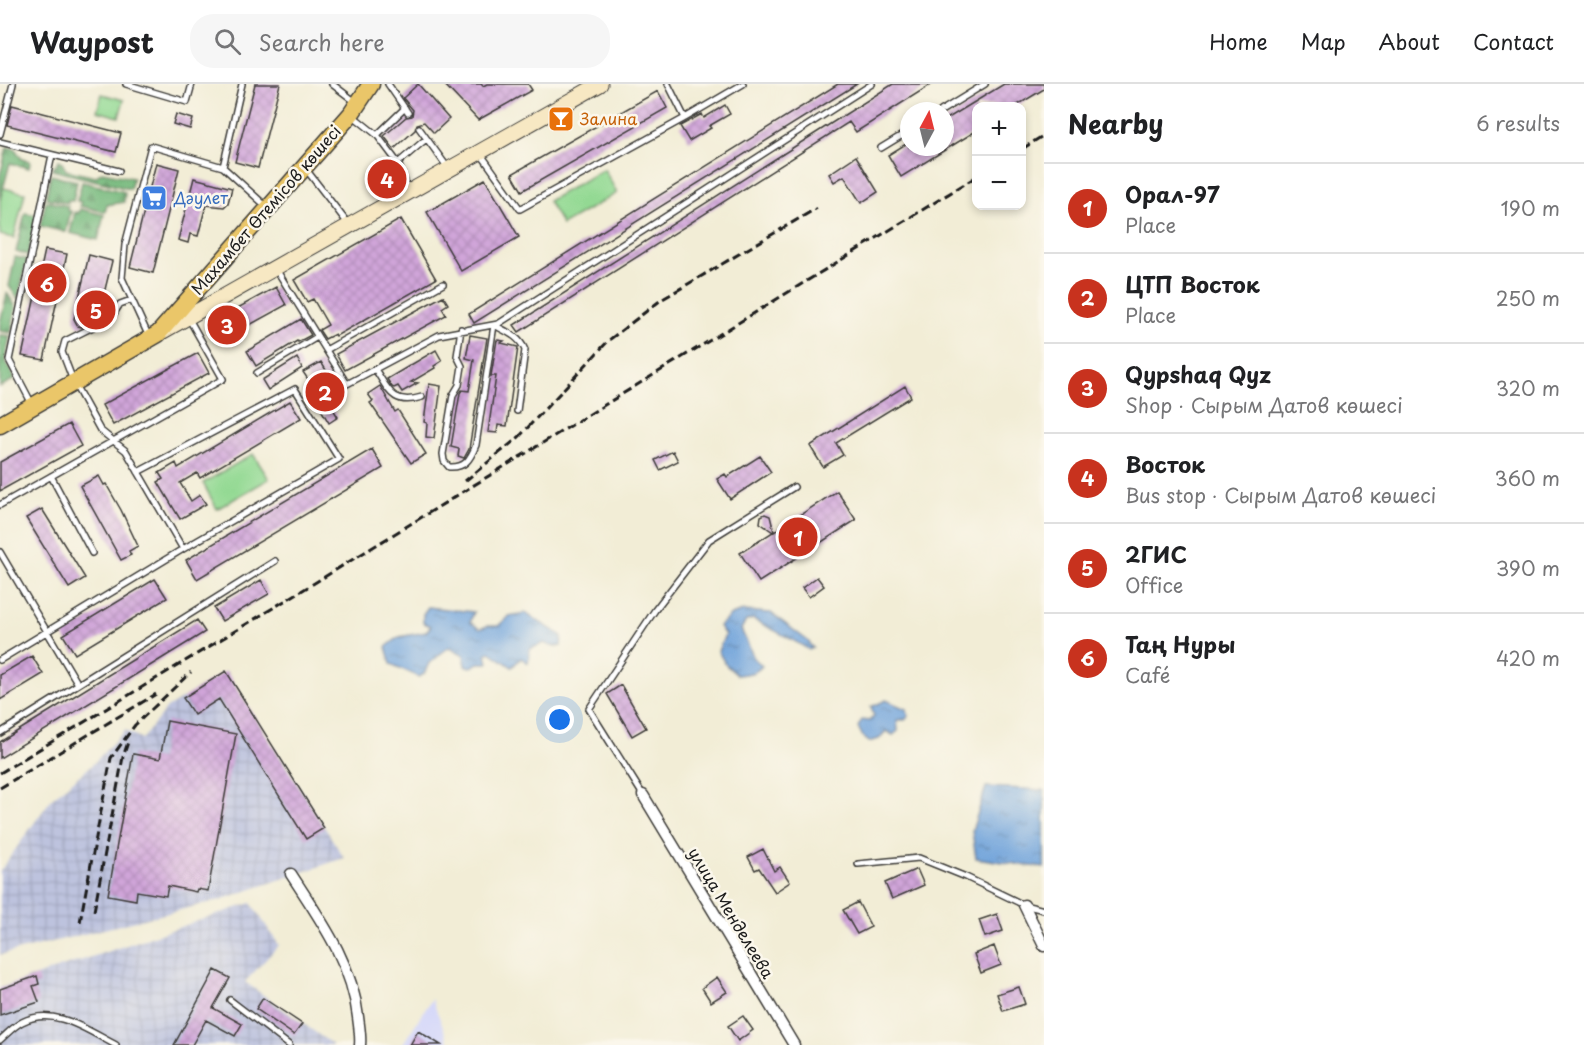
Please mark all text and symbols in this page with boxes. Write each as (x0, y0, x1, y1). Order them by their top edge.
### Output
search box (190, 14, 610, 68)
text: Waypost (30, 20, 154, 63)
icon: search (211, 25, 244, 58)
text: Search here (259, 25, 385, 58)
text: Home (1209, 25, 1268, 57)
text: Map (1301, 25, 1346, 57)
text: About (1379, 25, 1440, 57)
text: Contact (1473, 25, 1554, 57)
north arrow (900, 102, 954, 156)
map controls (972, 102, 1026, 210)
button: + (972, 102, 1026, 156)
bar icon: Залина (546, 104, 576, 134)
text: Nearby (1068, 104, 1163, 143)
place label: Залина (579, 106, 637, 130)
text: 6 results (1476, 108, 1560, 138)
street label: Махамбет Өтемісов көшесі (185, 119, 346, 299)
pin: 4 (368, 156, 406, 202)
button: − (972, 156, 1026, 210)
text: Орал-97 (1125, 177, 1220, 210)
supermarket icon: Дәулет (139, 183, 169, 213)
place label: Дәулет (173, 185, 228, 209)
text: 1 (1083, 193, 1092, 223)
text: 190 m (1501, 193, 1560, 223)
text: Place (1125, 210, 1176, 240)
pin: 6 (28, 260, 66, 306)
text: ЦТП Восток (1125, 267, 1260, 300)
text: 2 (1080, 283, 1095, 313)
text: 250 m (1496, 283, 1560, 313)
pin: 5 (76, 288, 116, 332)
text: Place (1125, 300, 1176, 330)
pin: 3 (208, 302, 246, 348)
text: Qypshaq Qyz (1125, 357, 1271, 390)
pin: 2 (306, 370, 344, 414)
text: 3 (1081, 373, 1094, 403)
text: 320 m (1496, 373, 1560, 403)
text: Shop · Сырым Датов көшесі (1125, 390, 1403, 420)
text: Восток (1125, 447, 1205, 480)
text: 4 (1081, 463, 1094, 493)
text: 360 m (1494, 463, 1560, 493)
text: Bus stop · Сырым Датов көшесі (1125, 480, 1436, 510)
pin: 1 (778, 514, 818, 560)
text: 2ГИС (1125, 537, 1187, 570)
text: 5 (1081, 553, 1094, 583)
text: 390 m (1496, 553, 1560, 583)
text: Office (1125, 570, 1183, 600)
text: Таң Нуры (1125, 627, 1235, 660)
text: 6 (1080, 643, 1095, 673)
text: 420 m (1496, 643, 1560, 673)
text: Café (1125, 660, 1170, 690)
your location (545, 705, 574, 734)
street label: улица Менделеева (683, 842, 781, 983)

